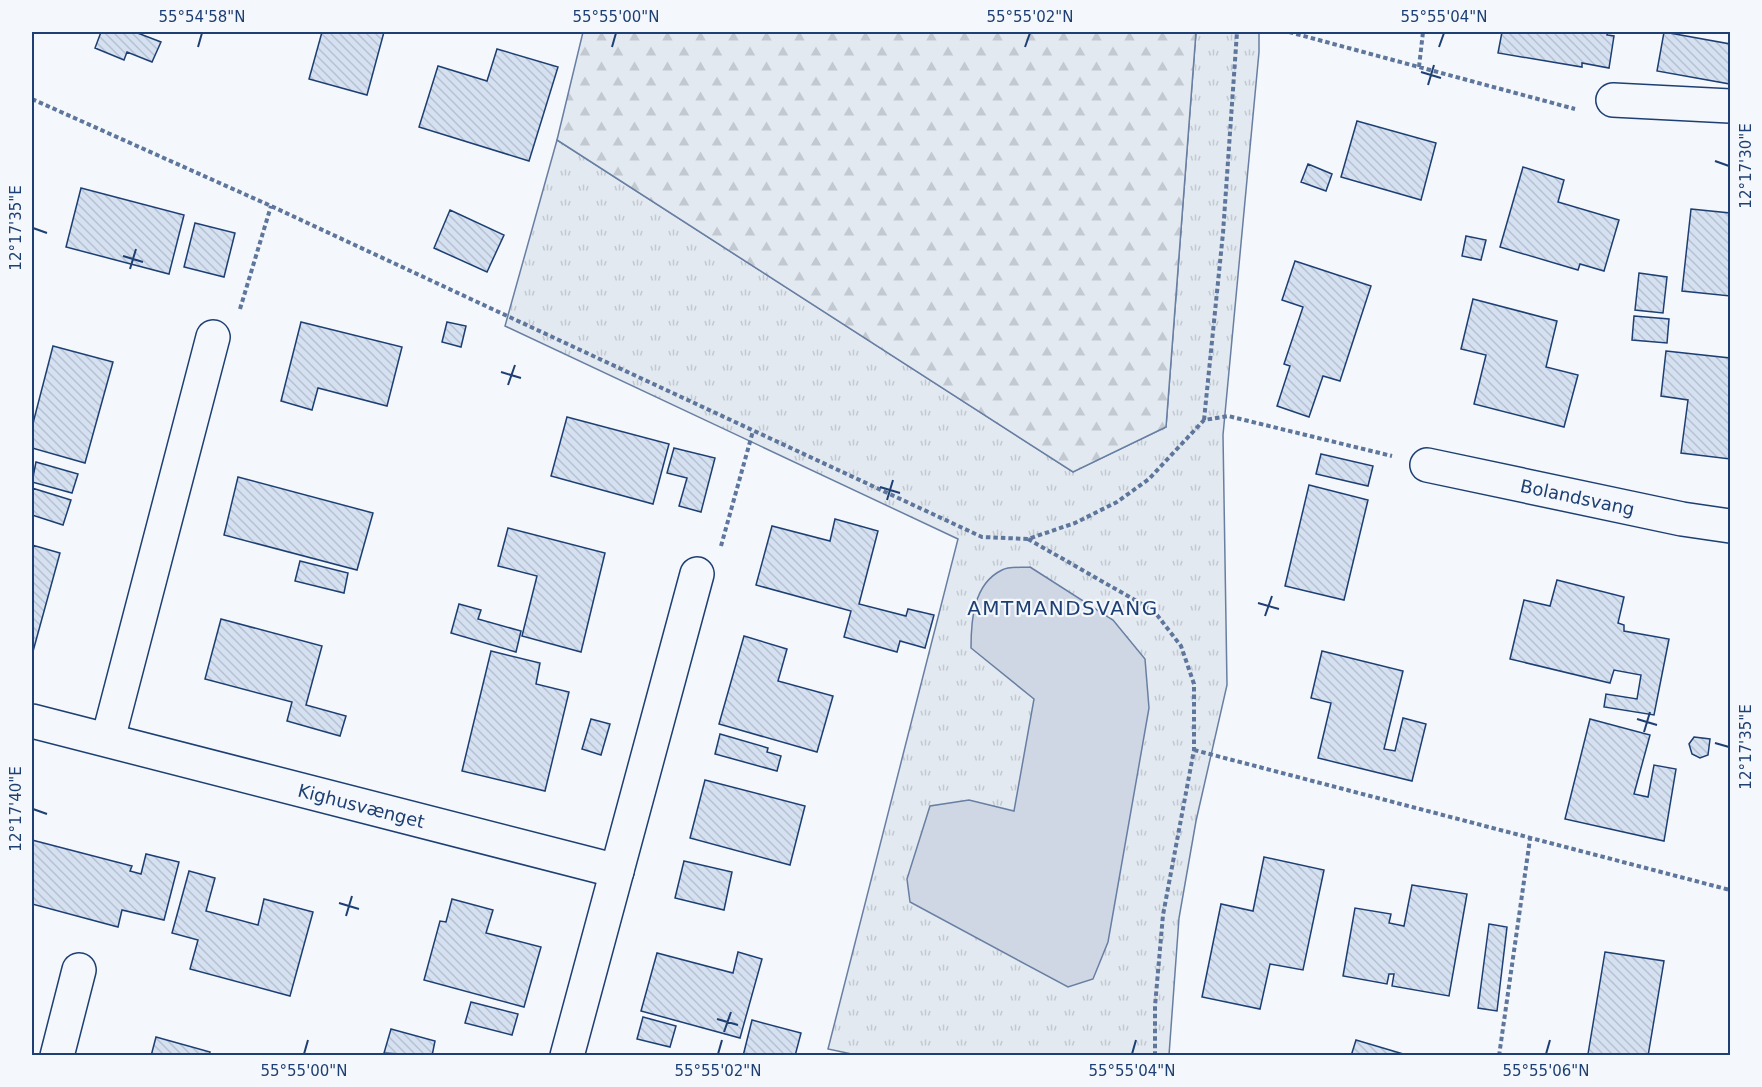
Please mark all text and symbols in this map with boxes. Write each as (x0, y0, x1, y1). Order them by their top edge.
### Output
text: 55°54'58"N (158, 8, 246, 26)
text: 55°55'00"N (572, 8, 660, 26)
text: 55°55'02"N (986, 8, 1074, 26)
text: 55°55'04"N (1400, 8, 1488, 26)
text: 12°17'30"E (1737, 123, 1755, 209)
text: 12°17'35"E (7, 185, 25, 271)
street label: Bolandsvang (1519, 475, 1637, 519)
district label: AMTMANDSVANG (967, 596, 1159, 620)
text: 12°17'35"E (1737, 704, 1755, 790)
text: 12°17'40"E (7, 766, 25, 852)
street label: Kighusvænget (296, 779, 427, 832)
text: 55°55'00"N (260, 1062, 348, 1080)
text: 55°55'02"N (674, 1062, 762, 1080)
text: 55°55'04"N (1088, 1062, 1176, 1080)
text: 55°55'06"N (1502, 1062, 1590, 1080)

